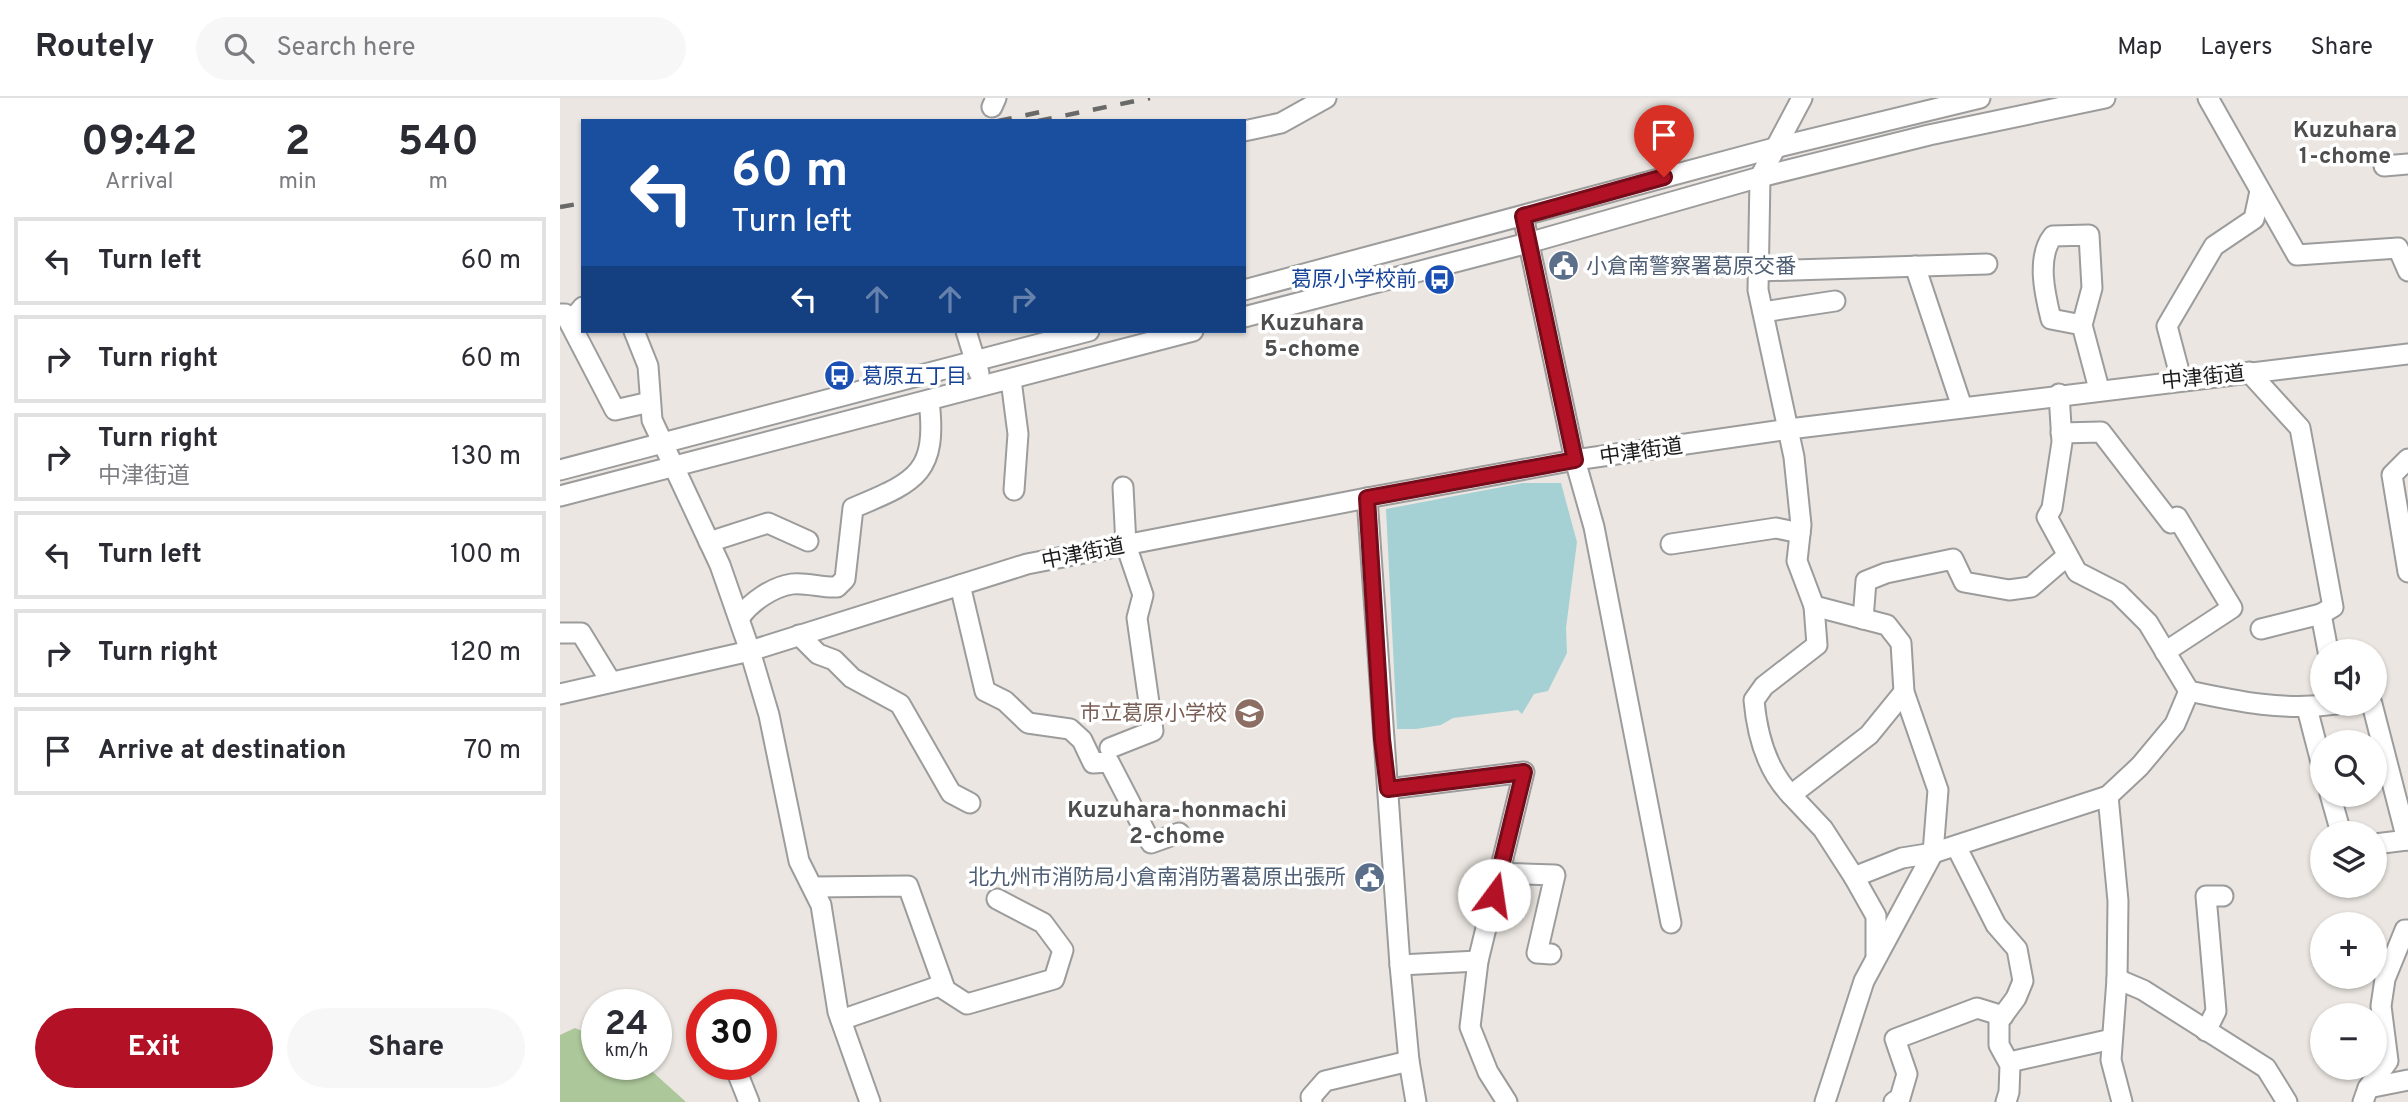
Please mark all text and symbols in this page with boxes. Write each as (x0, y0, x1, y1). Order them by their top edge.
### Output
search box (196, 17, 686, 80)
text: Routely (35, 27, 154, 69)
icon: search (220, 29, 258, 67)
text: Search here (276, 32, 415, 65)
text: Map (2117, 33, 2162, 63)
text: Layers (2200, 33, 2272, 63)
text: Share (2310, 33, 2373, 63)
pin (1634, 105, 1694, 177)
icon: arrive (1645, 116, 1683, 154)
text: 09:42 (81, 117, 197, 170)
text: 2 (285, 117, 310, 170)
text: 540 (398, 117, 479, 170)
district label: Kuzuhara 1-chome (2293, 117, 2397, 172)
text: 60 m (731, 142, 849, 204)
icon: left (616, 147, 707, 238)
text: Arrival (105, 168, 174, 197)
text: min (278, 168, 317, 197)
text: m (429, 168, 448, 197)
text: Turn left (731, 203, 852, 243)
icon: left (39, 242, 77, 280)
text: Turn left (98, 245, 202, 278)
text: 60 m (461, 245, 521, 278)
public building icon: 小倉南警察署葛原交番 (1546, 249, 1580, 283)
place label: 小倉南警察署葛原交番 (1586, 254, 1796, 281)
bus stop icon: 葛原小学校前 (1423, 262, 1457, 296)
place label: 葛原小学校前 (1291, 267, 1417, 294)
icon: left (785, 280, 823, 318)
icon: ahead (858, 280, 896, 318)
icon: ahead (931, 280, 969, 318)
icon: right (1004, 280, 1042, 318)
district label: Kuzuhara 5-chome (1260, 310, 1364, 365)
icon: right (39, 340, 77, 378)
text: Turn right (98, 343, 218, 376)
text: 60 m (461, 343, 521, 376)
bus stop icon: 葛原五丁目 (822, 359, 856, 393)
street label: 中津街道 (2160, 361, 2246, 396)
place label: 葛原五丁目 (862, 364, 967, 391)
text: Turn right (98, 423, 218, 456)
street label: 中津街道 (1598, 433, 1685, 472)
icon: right (39, 438, 77, 476)
text: 130 m (451, 441, 521, 474)
text: 中津街道 (98, 463, 190, 492)
street label: 中津街道 (1039, 533, 1127, 576)
icon: left (39, 536, 77, 574)
text: Turn left (98, 539, 202, 572)
text: 100 m (450, 539, 521, 572)
icon: right (39, 634, 77, 672)
text: Turn right (98, 637, 218, 670)
text: 120 m (451, 637, 521, 670)
map controls (2310, 639, 2387, 1080)
button: sound (2310, 639, 2387, 716)
school or university icon: 市立葛原小学校 (1233, 696, 1267, 730)
place label: 市立葛原小学校 (1080, 701, 1227, 728)
button: search (2310, 730, 2387, 807)
icon: arrive (39, 732, 77, 770)
text: Arrive at destination (98, 735, 346, 768)
text: 70 m (463, 735, 521, 768)
district label: Kuzuhara-honmachi 2-chome (1067, 797, 1287, 852)
button: layers (2310, 821, 2387, 898)
position arrow (1457, 858, 1531, 932)
public building icon: 北九州市消防局小倉南消防署葛原出張所 (1352, 860, 1386, 894)
place label: 北九州市消防局小倉南消防署葛原出張所 (968, 865, 1346, 892)
button: + (2310, 912, 2387, 989)
speed limit sign: 30 (686, 989, 777, 1080)
text: 24 (605, 1003, 648, 1047)
button: − (2310, 1003, 2387, 1080)
button: Exit (35, 1008, 273, 1088)
button: Share (287, 1008, 525, 1088)
text: km/h (605, 1040, 648, 1063)

